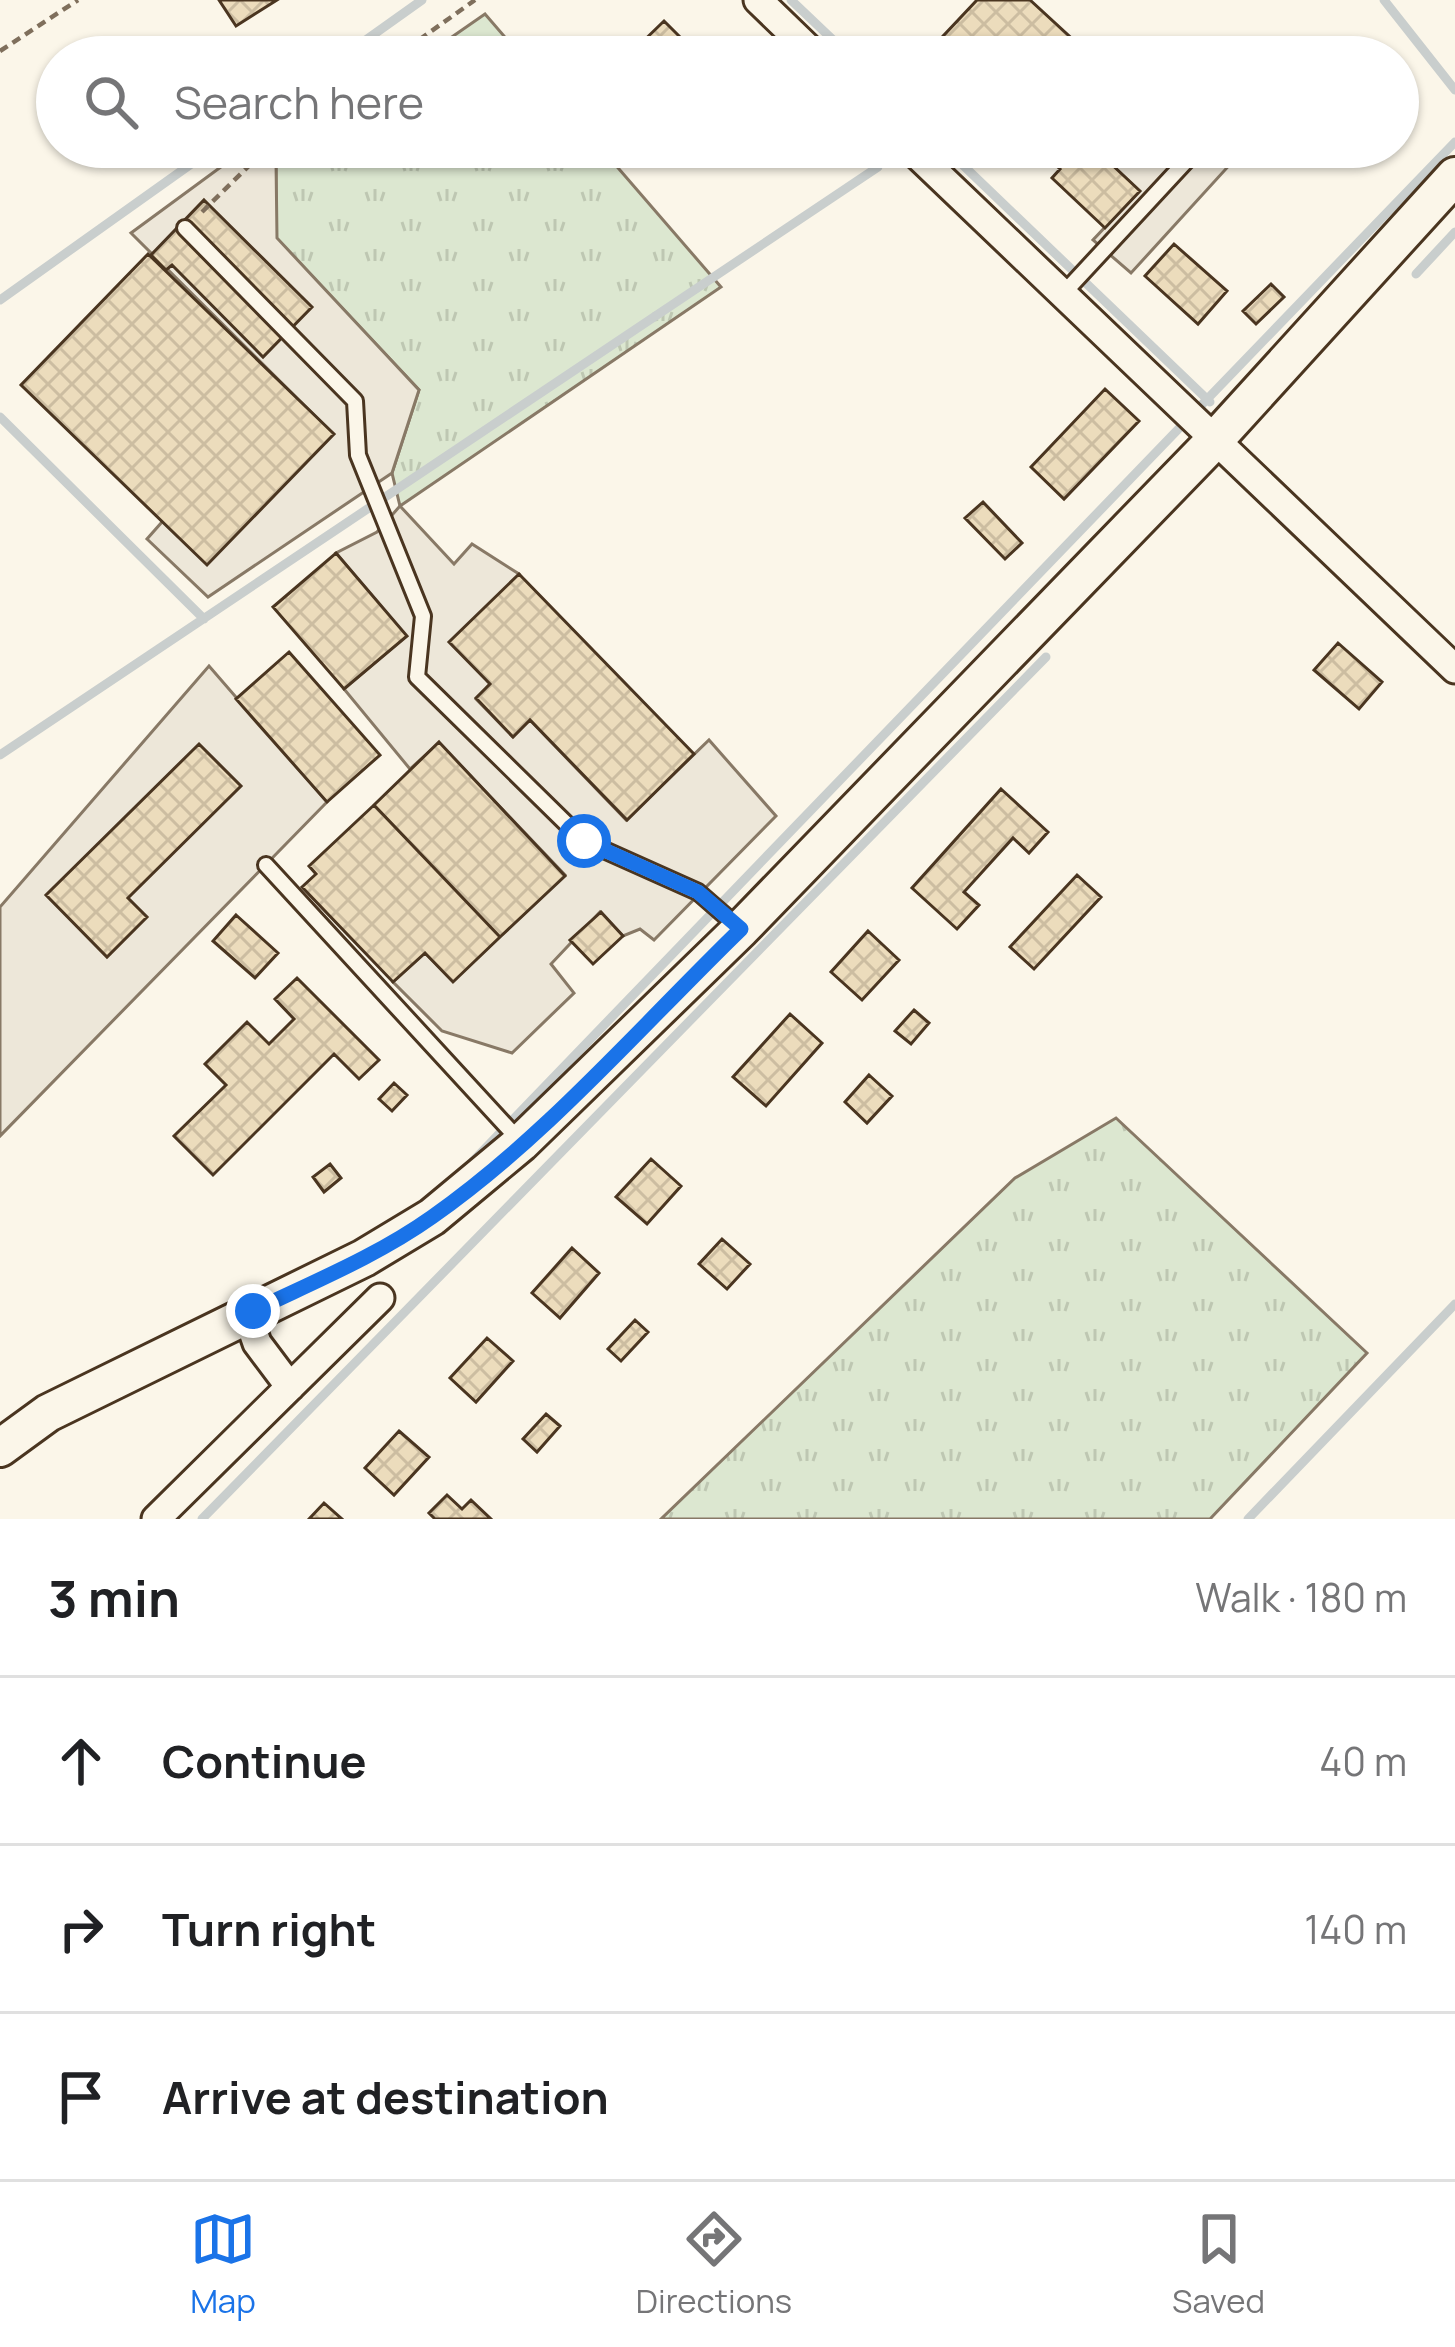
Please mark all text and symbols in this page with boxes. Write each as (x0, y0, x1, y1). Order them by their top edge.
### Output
search box (36, 36, 1419, 168)
icon: search (78, 69, 144, 135)
text: Search here (174, 71, 424, 133)
route start (557, 814, 611, 868)
route end (226, 1284, 280, 1338)
text: 3 min (48, 1563, 180, 1632)
text: Walk · 180 m (1195, 1570, 1407, 1624)
icon: ahead (48, 1728, 114, 1794)
text: Continue (162, 1730, 367, 1792)
text: 40 m (1319, 1734, 1407, 1788)
icon: right (48, 1896, 114, 1962)
text: Turn right (162, 1898, 376, 1960)
text: 140 m (1304, 1902, 1407, 1956)
icon: arrive (48, 2064, 114, 2130)
text: Arrive at destination (162, 2066, 609, 2128)
tab: Map (190, 2206, 256, 2323)
tab: Directions (636, 2206, 792, 2323)
tab: Saved (1172, 2206, 1265, 2323)

